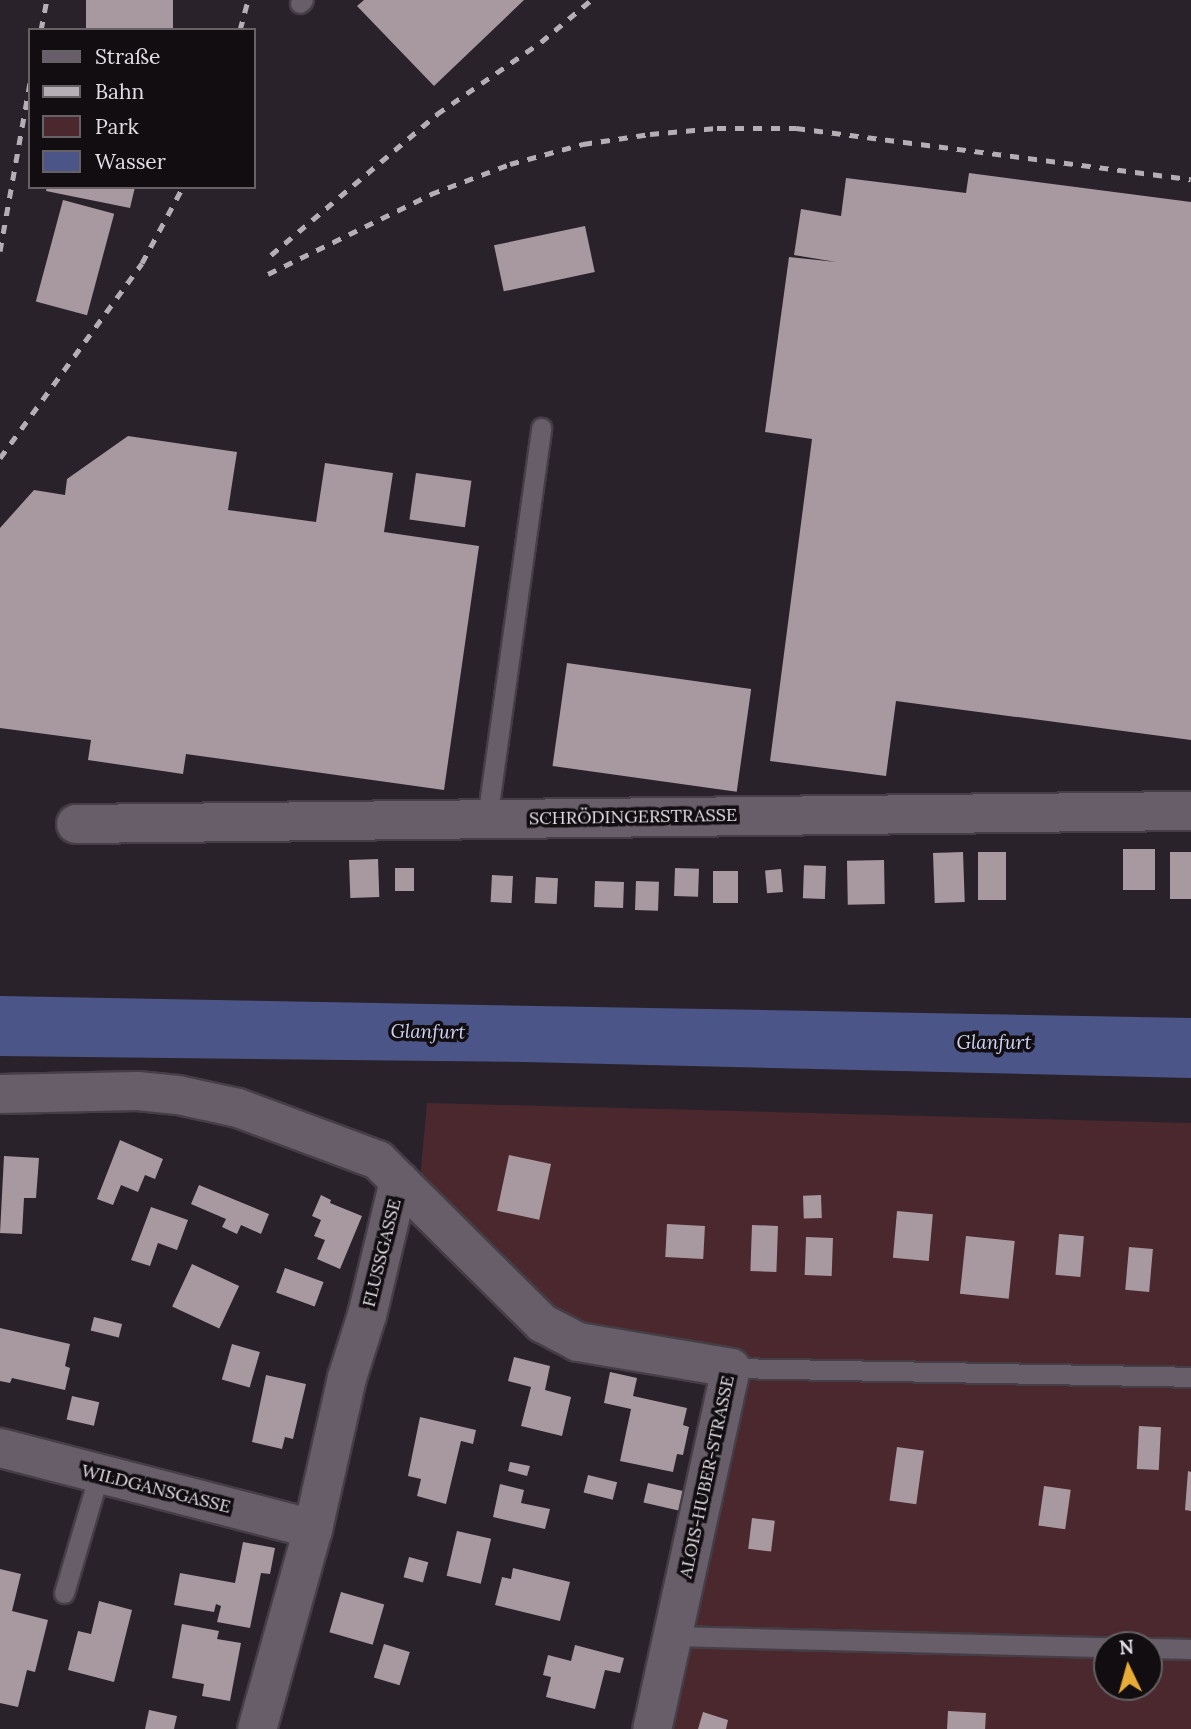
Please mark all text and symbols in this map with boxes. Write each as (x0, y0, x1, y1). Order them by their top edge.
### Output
legend (28, 28, 256, 189)
text: Straße (95, 43, 160, 70)
text: Bahn (95, 78, 144, 105)
text: Park (95, 113, 139, 140)
text: Wasser (95, 148, 166, 175)
street label: SCHRÖDINGERSTRASSE (529, 804, 737, 830)
water label: Glanfurt (390, 1020, 466, 1044)
water label: Glanfurt (957, 1032, 1031, 1054)
street label: FLUSSGASSE (358, 1197, 406, 1309)
street label: ALOIS-HUBER-STRASSE (675, 1374, 739, 1580)
street label: WILDGANSGASSE (79, 1460, 233, 1518)
north arrow (1093, 1631, 1163, 1701)
text: N (1118, 1634, 1135, 1660)

